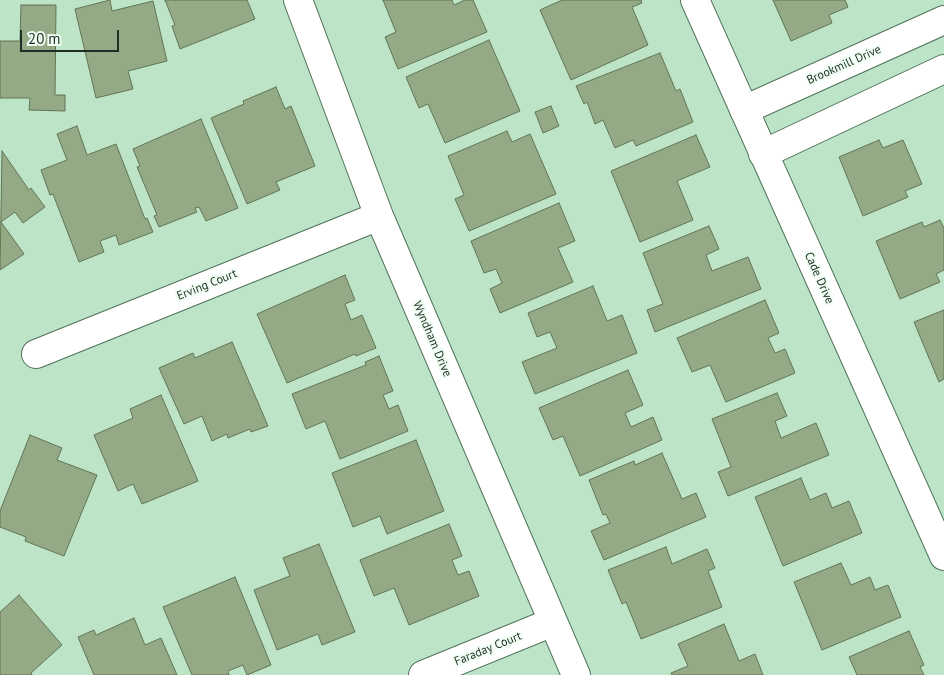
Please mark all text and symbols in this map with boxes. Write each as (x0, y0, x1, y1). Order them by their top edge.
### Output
scale bar (22, 20, 121, 52)
text: 20 m (28, 29, 61, 48)
street label: Brookmill Drive (805, 42, 883, 88)
street label: Cade Drive (801, 250, 837, 306)
street label: Erving Court (175, 266, 239, 304)
street label: Wyndham Drive (410, 299, 454, 379)
street label: Faraday Court (452, 629, 524, 669)

